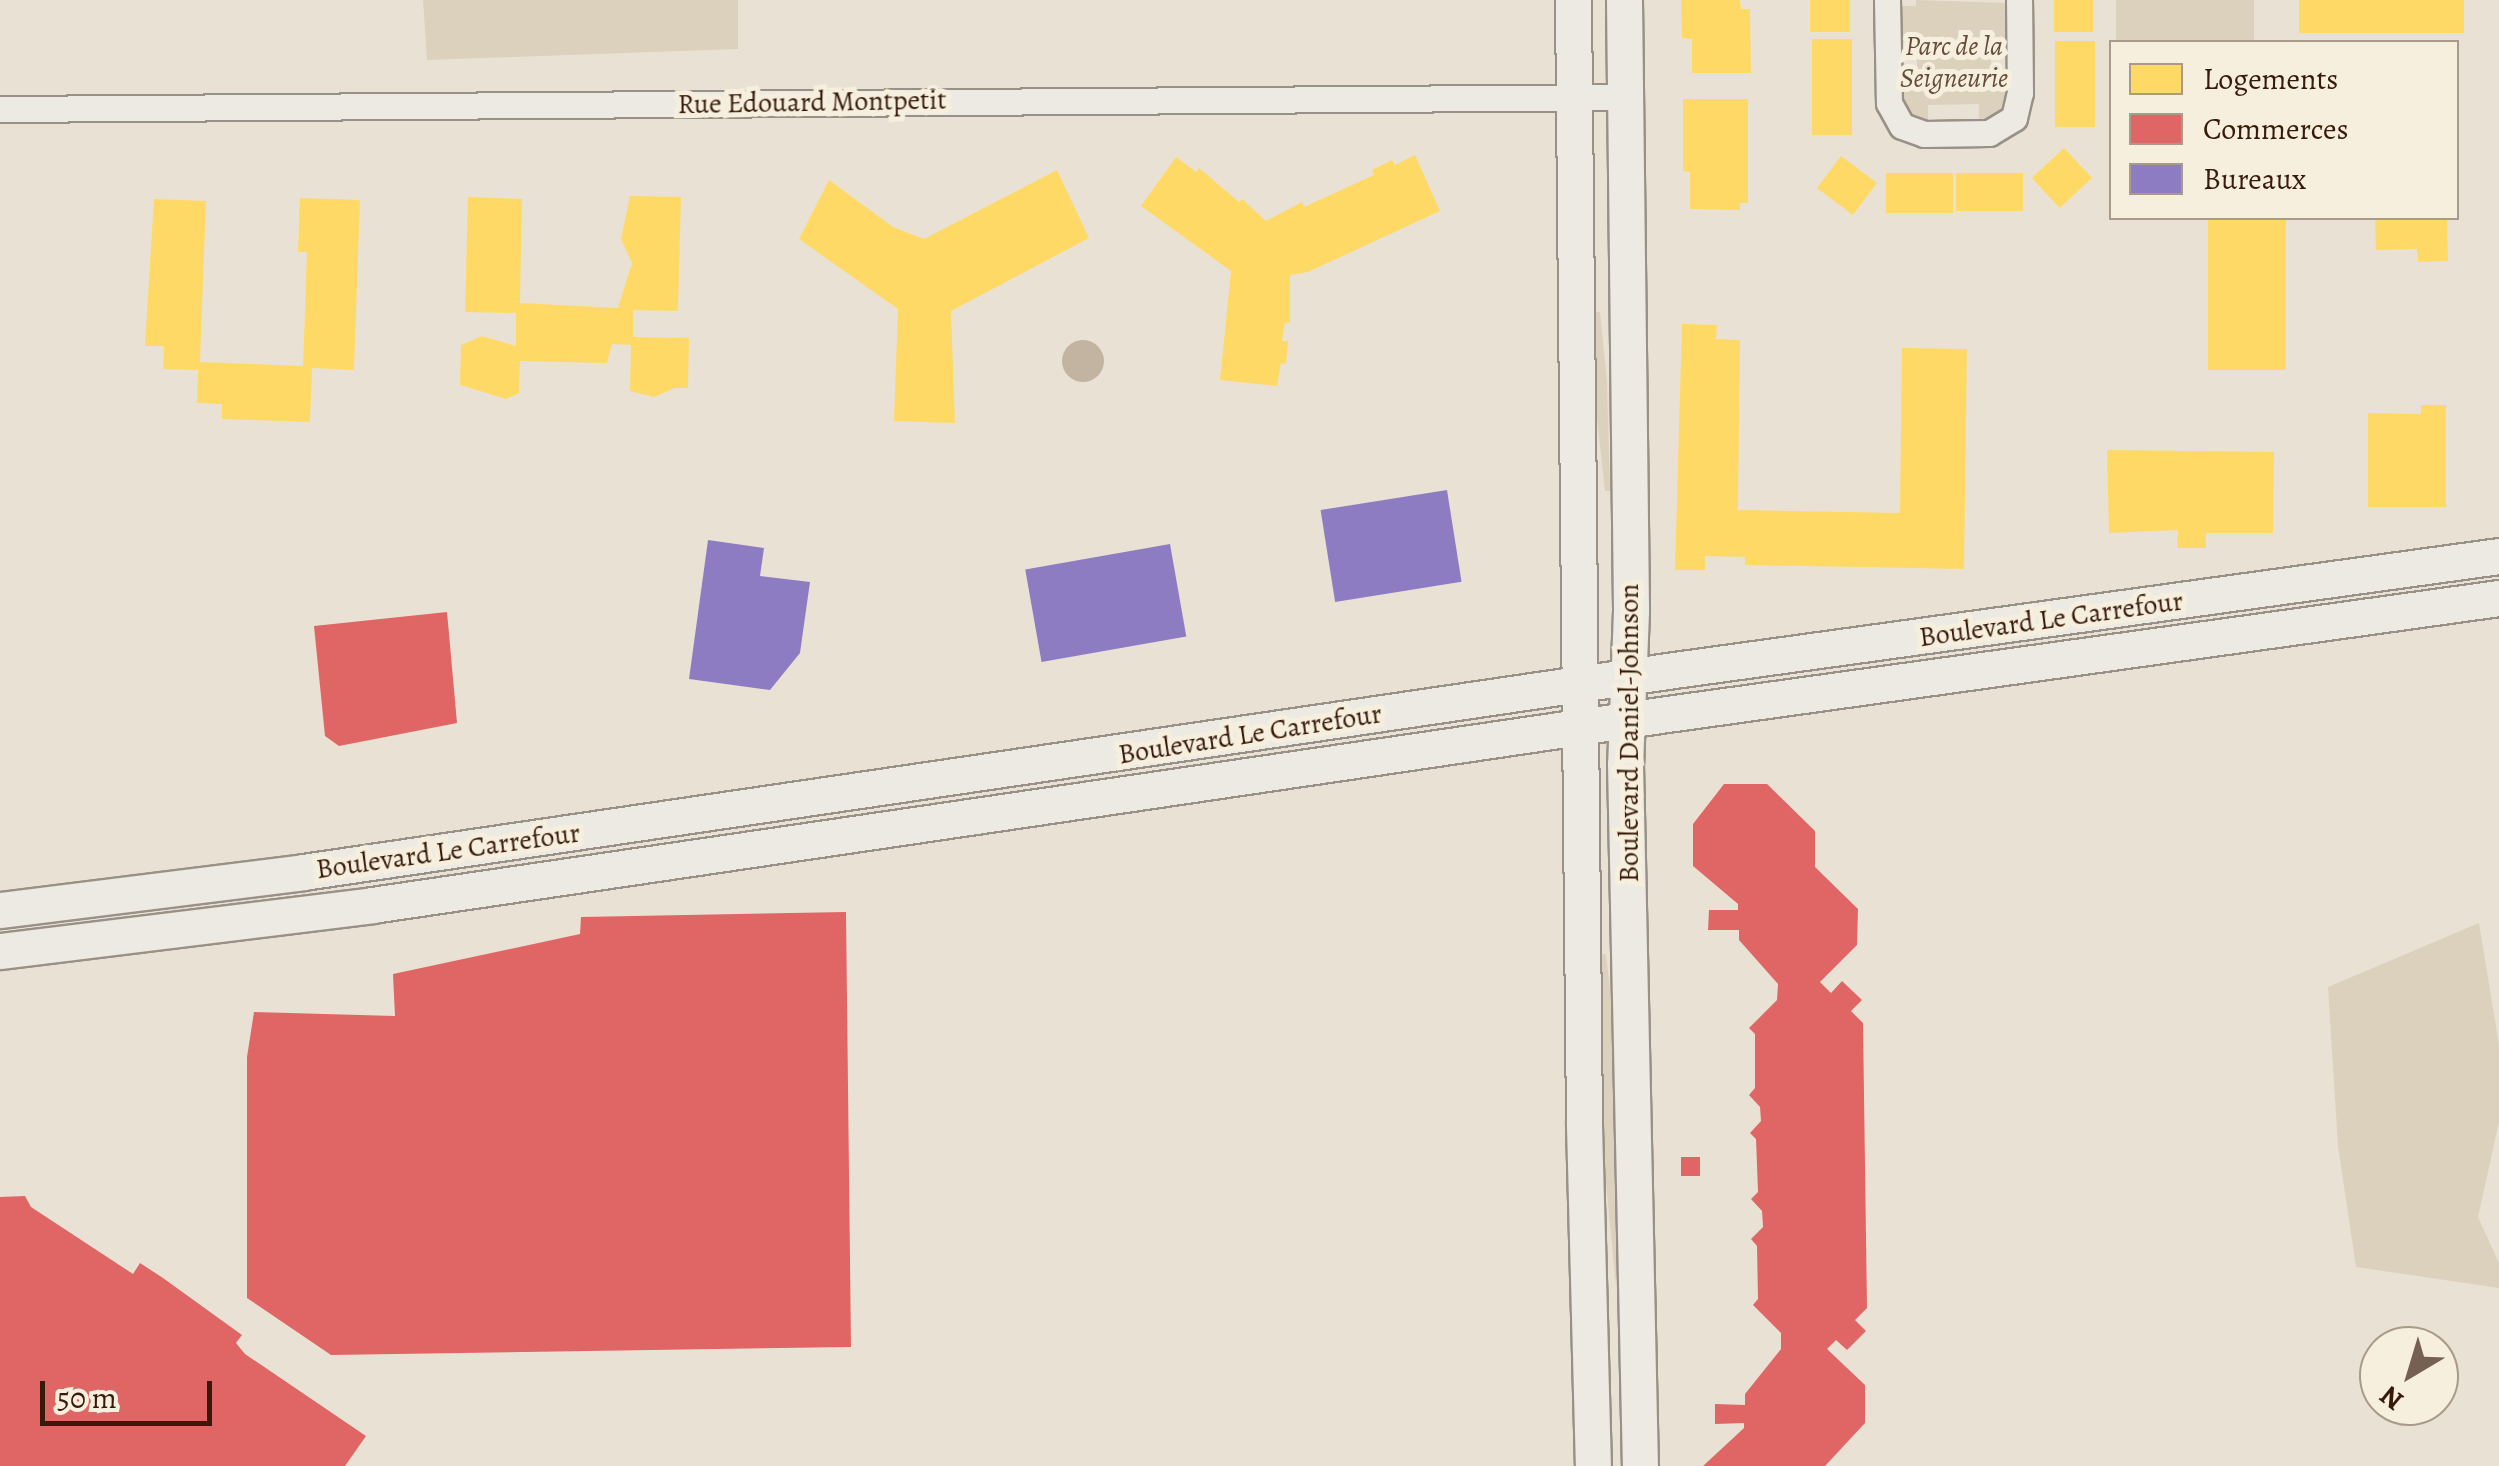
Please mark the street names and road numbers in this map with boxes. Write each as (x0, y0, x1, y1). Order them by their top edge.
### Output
street label: Rue Edouard Montpetit (677, 83, 947, 121)
street label: Boulevard Daniel-Johnson (1612, 584, 1646, 882)
street label: Boulevard Le Carrefour (1917, 584, 2185, 654)
street label: Boulevard Le Carrefour (1116, 697, 1384, 771)
street label: Boulevard Le Carrefour (314, 816, 582, 886)

